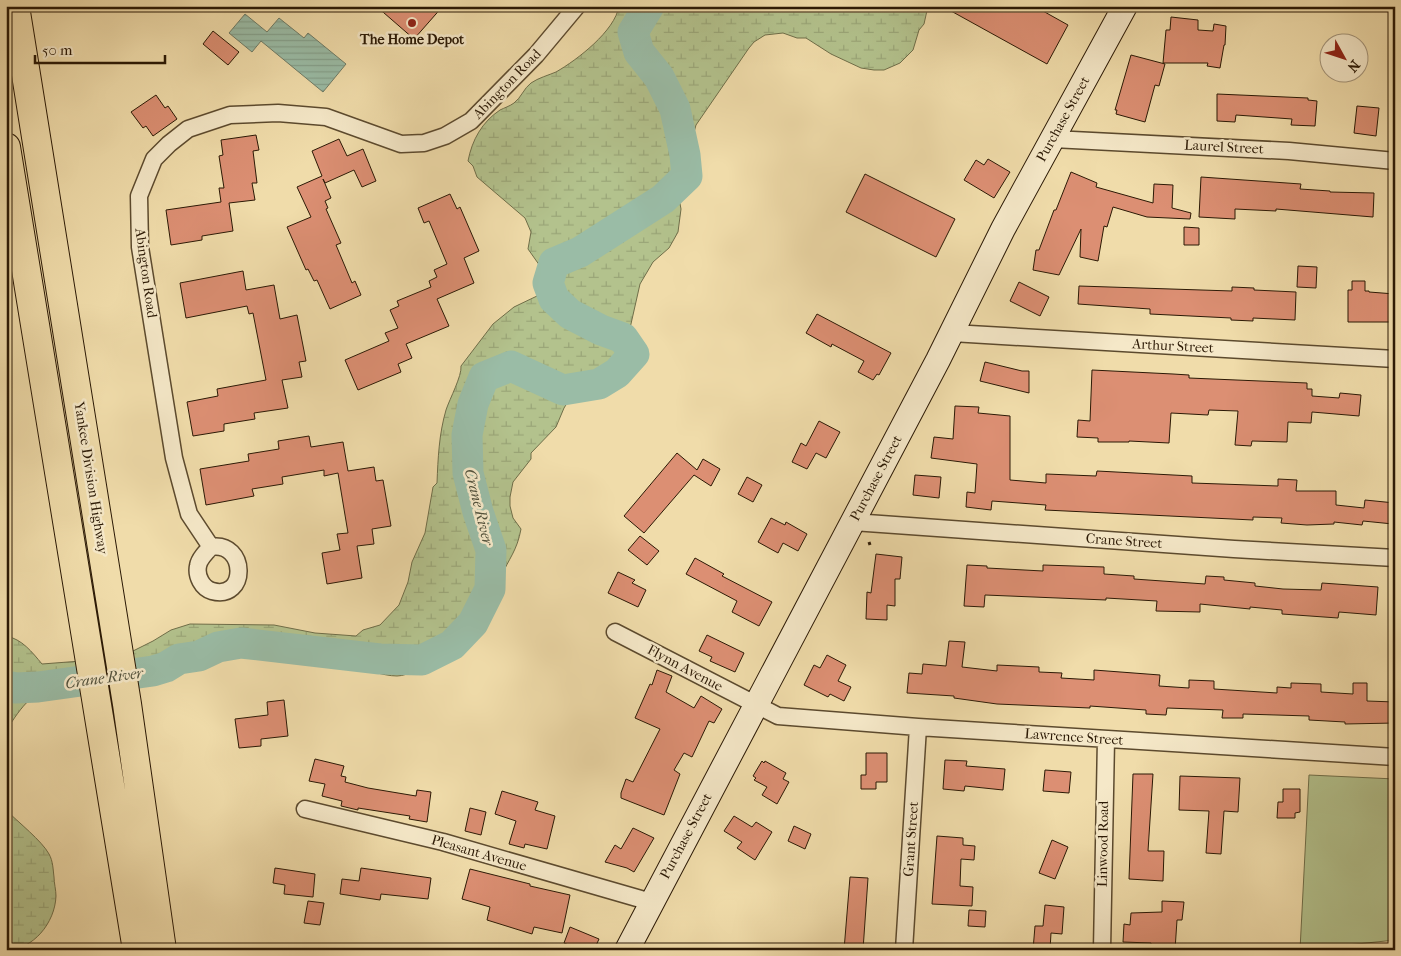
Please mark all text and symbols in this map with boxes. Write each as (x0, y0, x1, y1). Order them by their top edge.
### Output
marker: The Home Depot (406, 17, 418, 29)
place label: The Home Depot (359, 31, 465, 48)
scale bar (35, 32, 165, 64)
north arrow (1318, 32, 1368, 82)
text: 50 m (42, 41, 73, 59)
street label: Abington Road (469, 45, 545, 123)
text: N (1343, 57, 1364, 76)
street label: Purchase Street (1033, 73, 1093, 165)
street label: Laurel Street (1184, 136, 1264, 158)
street label: Abington Road (131, 226, 161, 319)
street label: Arthur Street (1131, 335, 1214, 357)
street label: Yankee Division Highway (70, 400, 112, 556)
street label: Purchase Street (846, 432, 906, 524)
water label: Crane River (461, 467, 497, 548)
street label: Crane Street (1085, 530, 1163, 552)
street label: Flynn Avenue (644, 641, 726, 695)
water label: Crane River (64, 663, 145, 692)
street label: Lawrence Street (1024, 725, 1124, 749)
street label: Purchase Street (656, 790, 716, 882)
street label: Linwood Road (1094, 800, 1112, 887)
street label: Grant Street (900, 801, 922, 877)
street label: Pleasant Avenue (429, 831, 529, 875)

